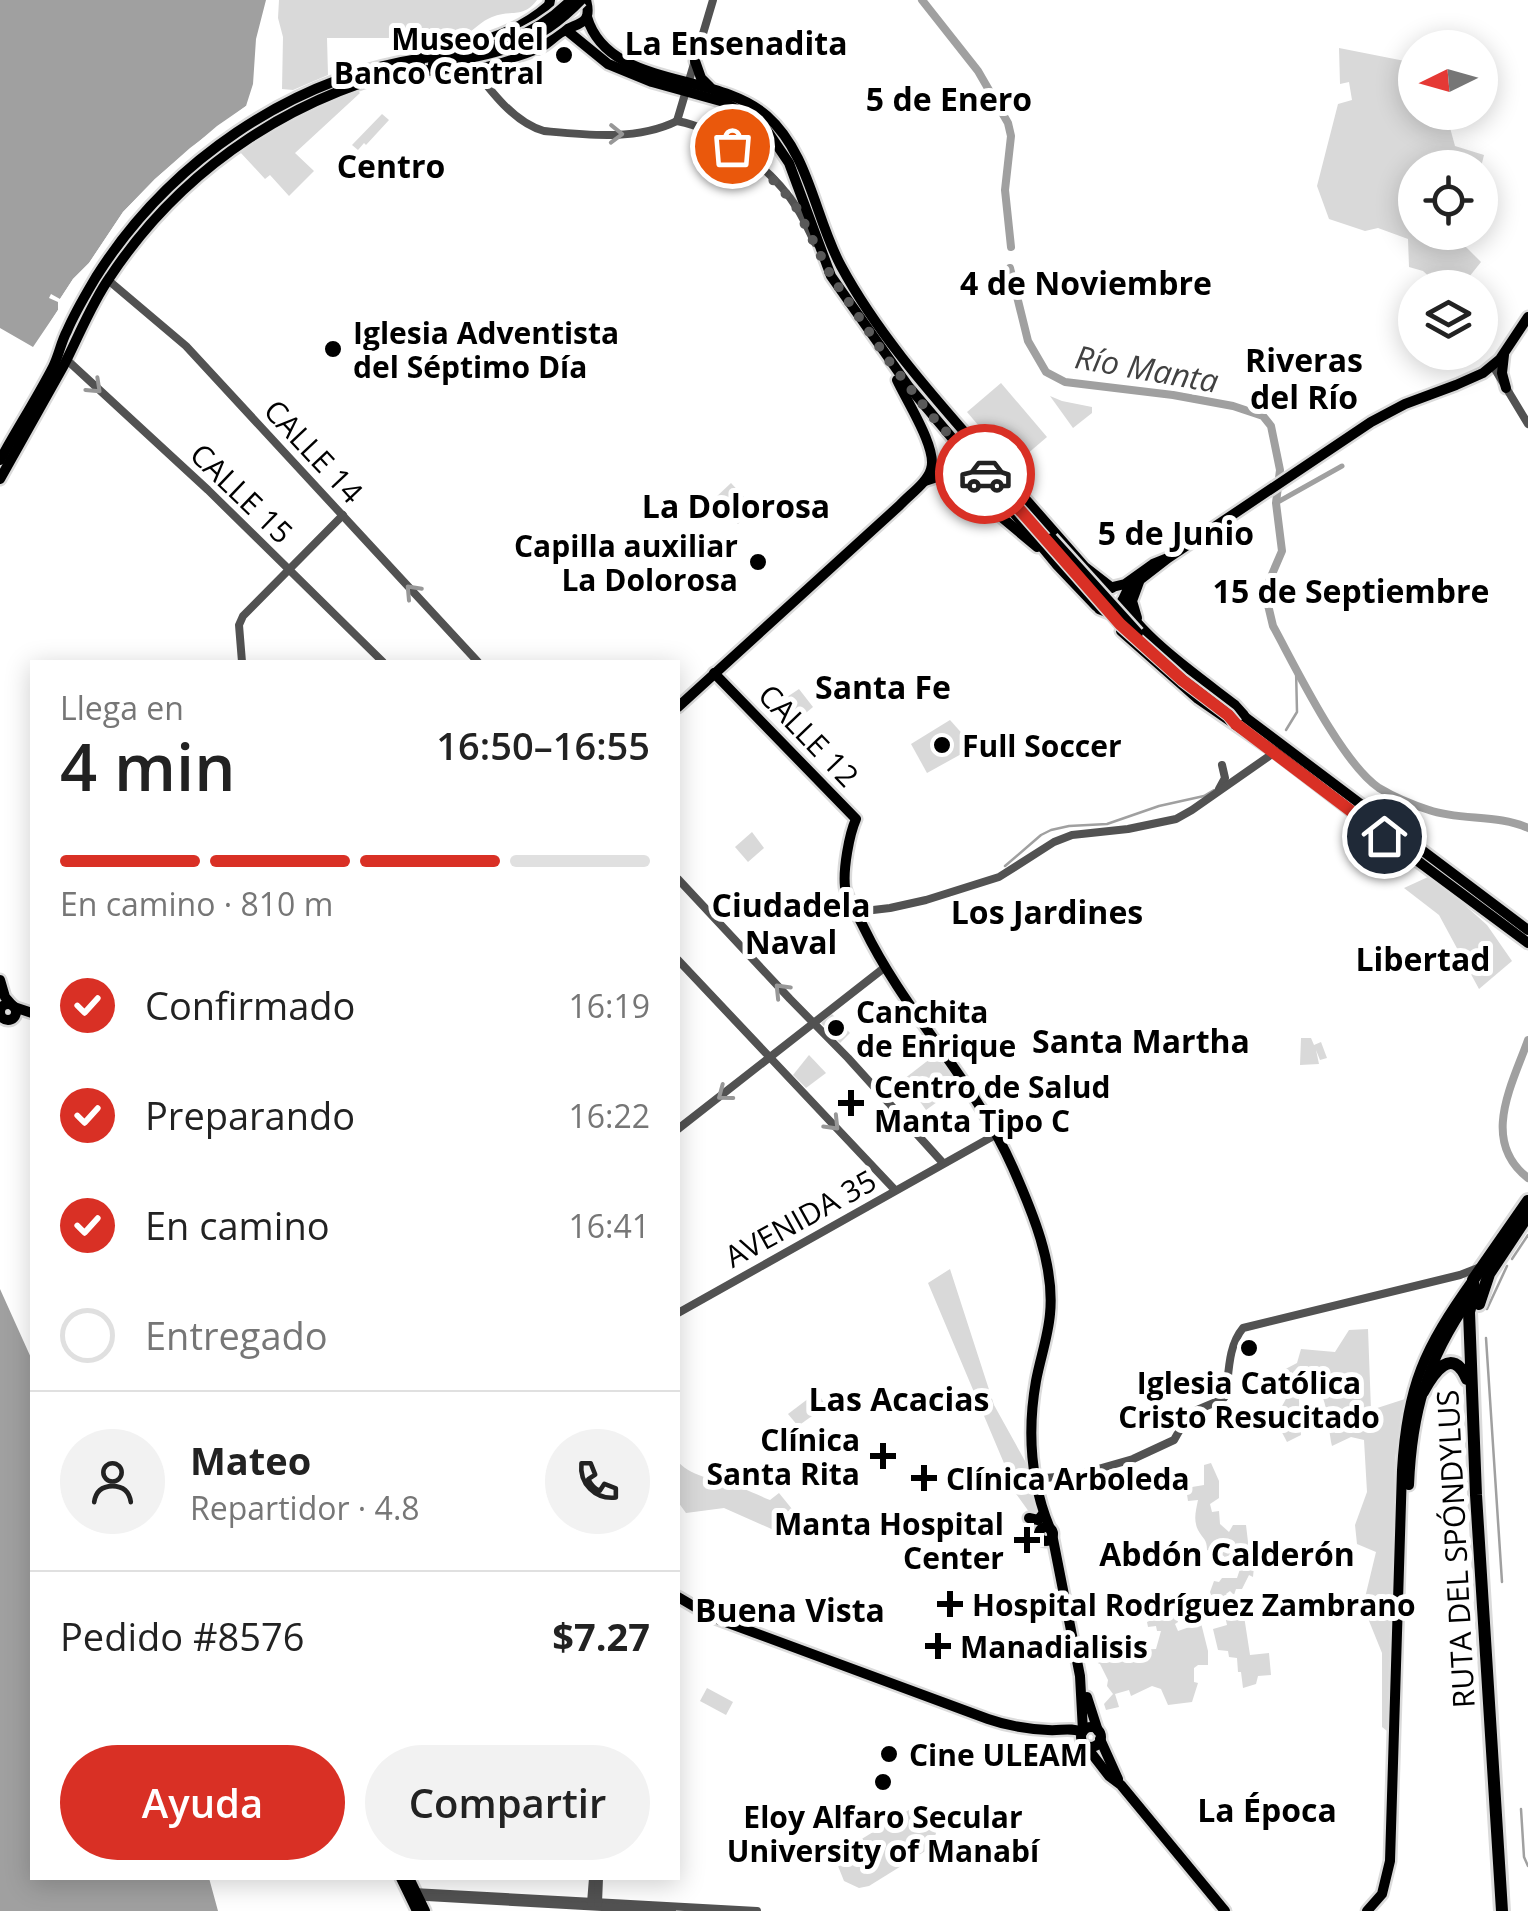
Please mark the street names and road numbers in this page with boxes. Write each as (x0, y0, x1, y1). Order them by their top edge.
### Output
street label: CALLE 14 (255, 390, 373, 512)
street label: CALLE 15 (182, 434, 302, 552)
street label: CALLE 12 (750, 675, 868, 795)
street label: AVENIDA 35 (717, 1160, 883, 1276)
street label: RUTA DEL SPÓNDYLUS (1426, 1389, 1484, 1709)

